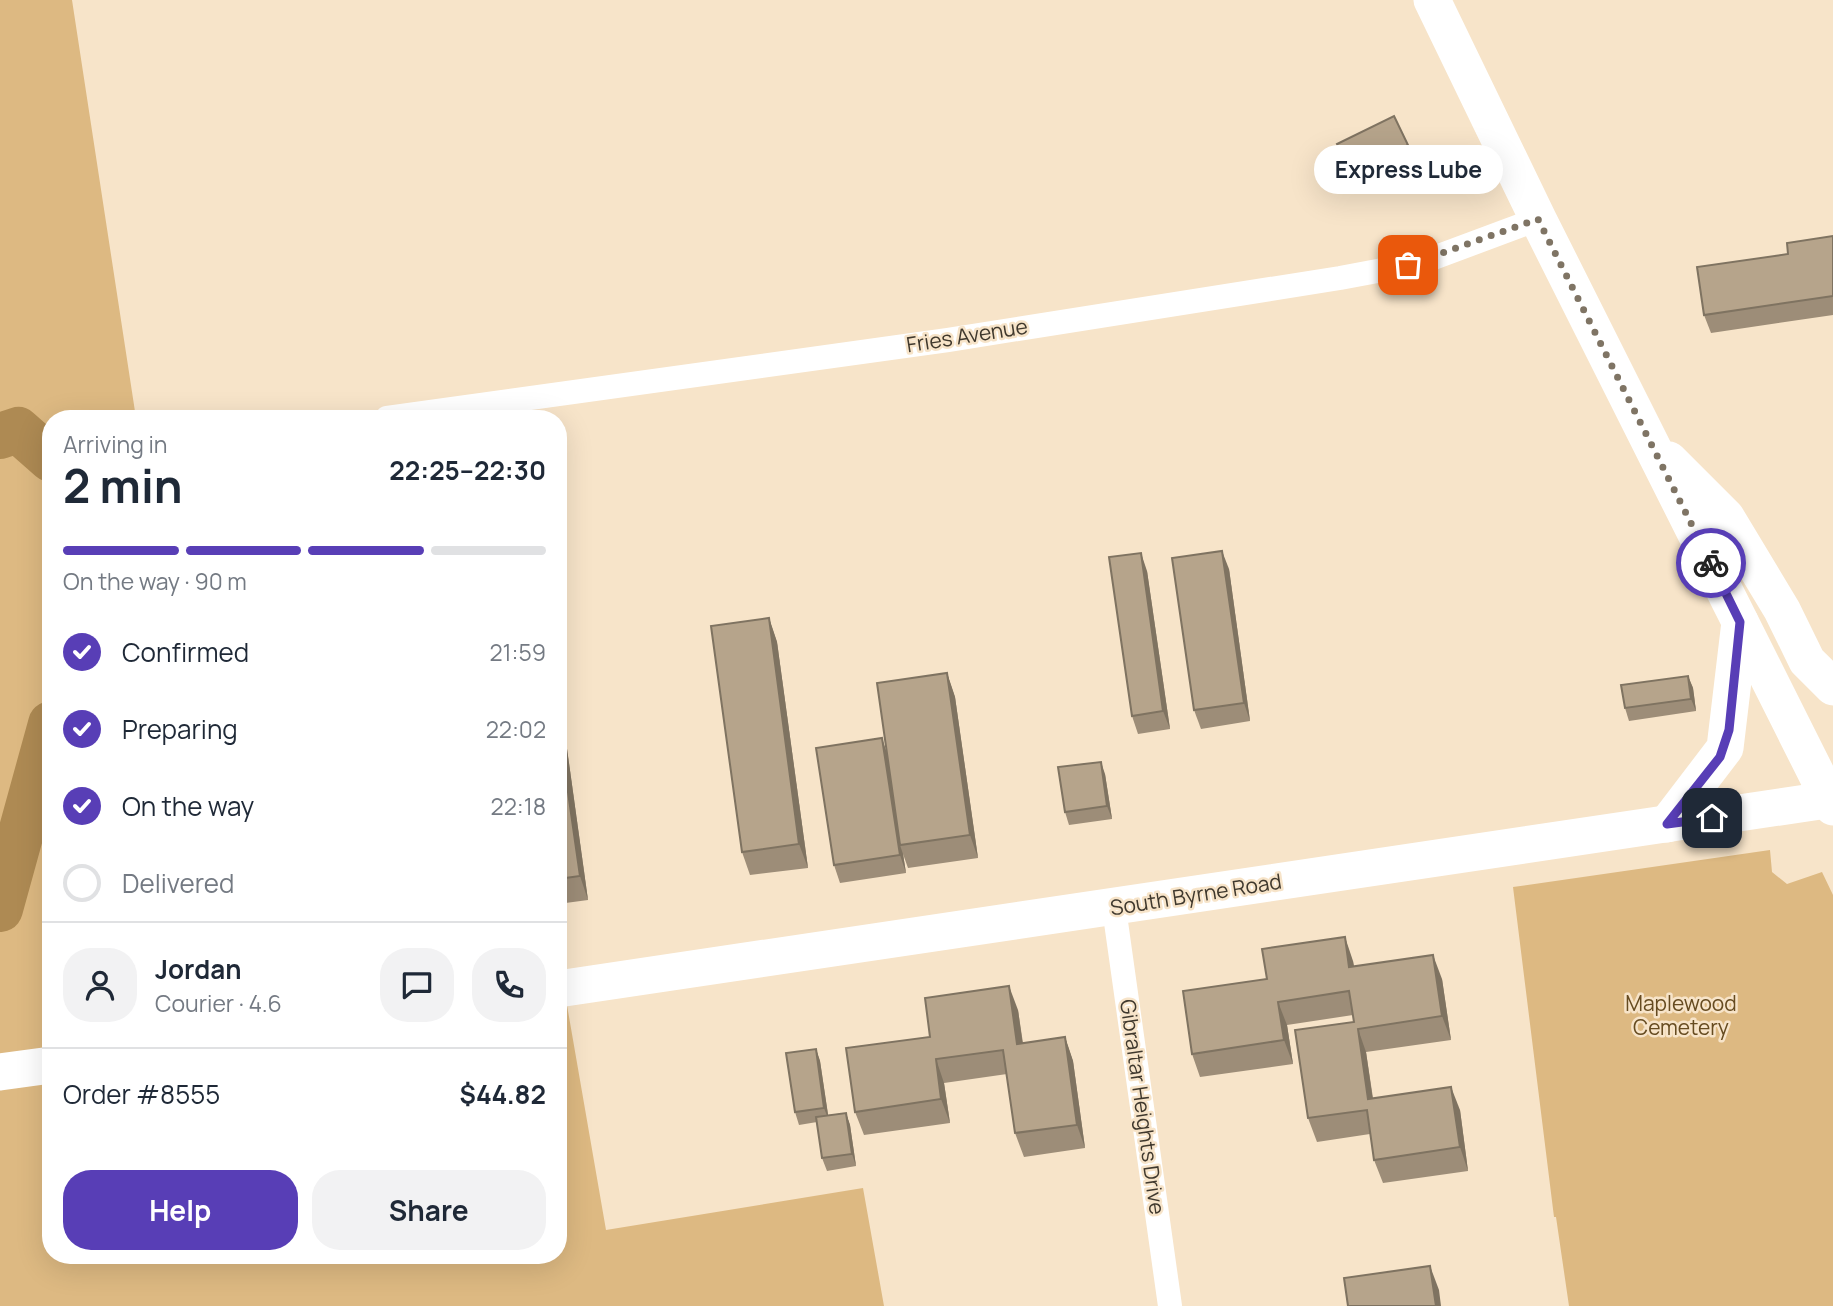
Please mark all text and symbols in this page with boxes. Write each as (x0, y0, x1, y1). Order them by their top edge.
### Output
callout: Express Lube (1314, 146, 1502, 195)
text: Express Lube (1335, 153, 1482, 185)
pin (1378, 235, 1438, 295)
icon: bag (1389, 246, 1427, 284)
street label: Fries Avenue (904, 312, 1030, 358)
text: Arriving in (63, 428, 168, 460)
text: 22:25–22:30 (389, 452, 546, 488)
text: 2 min (63, 454, 183, 517)
courier (1676, 528, 1746, 598)
icon: bike (1692, 544, 1730, 582)
text: On the way · 90 m (63, 565, 247, 597)
icon: check (63, 633, 101, 671)
text: Confirmed (122, 634, 249, 670)
text: 21:59 (489, 636, 546, 668)
icon: check (63, 710, 101, 748)
text: Preparing (122, 711, 238, 747)
text: 22:02 (486, 713, 546, 745)
icon: check (63, 787, 101, 825)
text: On the way (122, 788, 254, 824)
pin (1682, 788, 1742, 848)
text: 22:18 (491, 790, 546, 822)
icon: home (1693, 799, 1731, 837)
text: Delivered (122, 865, 234, 901)
street label: South Byrne Road (1108, 867, 1284, 921)
button: person (63, 948, 137, 1022)
button: chat (380, 948, 454, 1022)
button: phone (472, 948, 546, 1022)
text: Jordan (155, 951, 241, 987)
text: Courier · 4.6 (155, 987, 282, 1019)
park label: Maplewood Cemetery (1625, 989, 1737, 1041)
street label: Gibraltar Heights Drive (1114, 998, 1172, 1216)
text: Order #8555 (63, 1076, 220, 1112)
text: $44.82 (460, 1076, 546, 1112)
button: Help (63, 1170, 298, 1250)
button: Share (312, 1170, 546, 1250)

